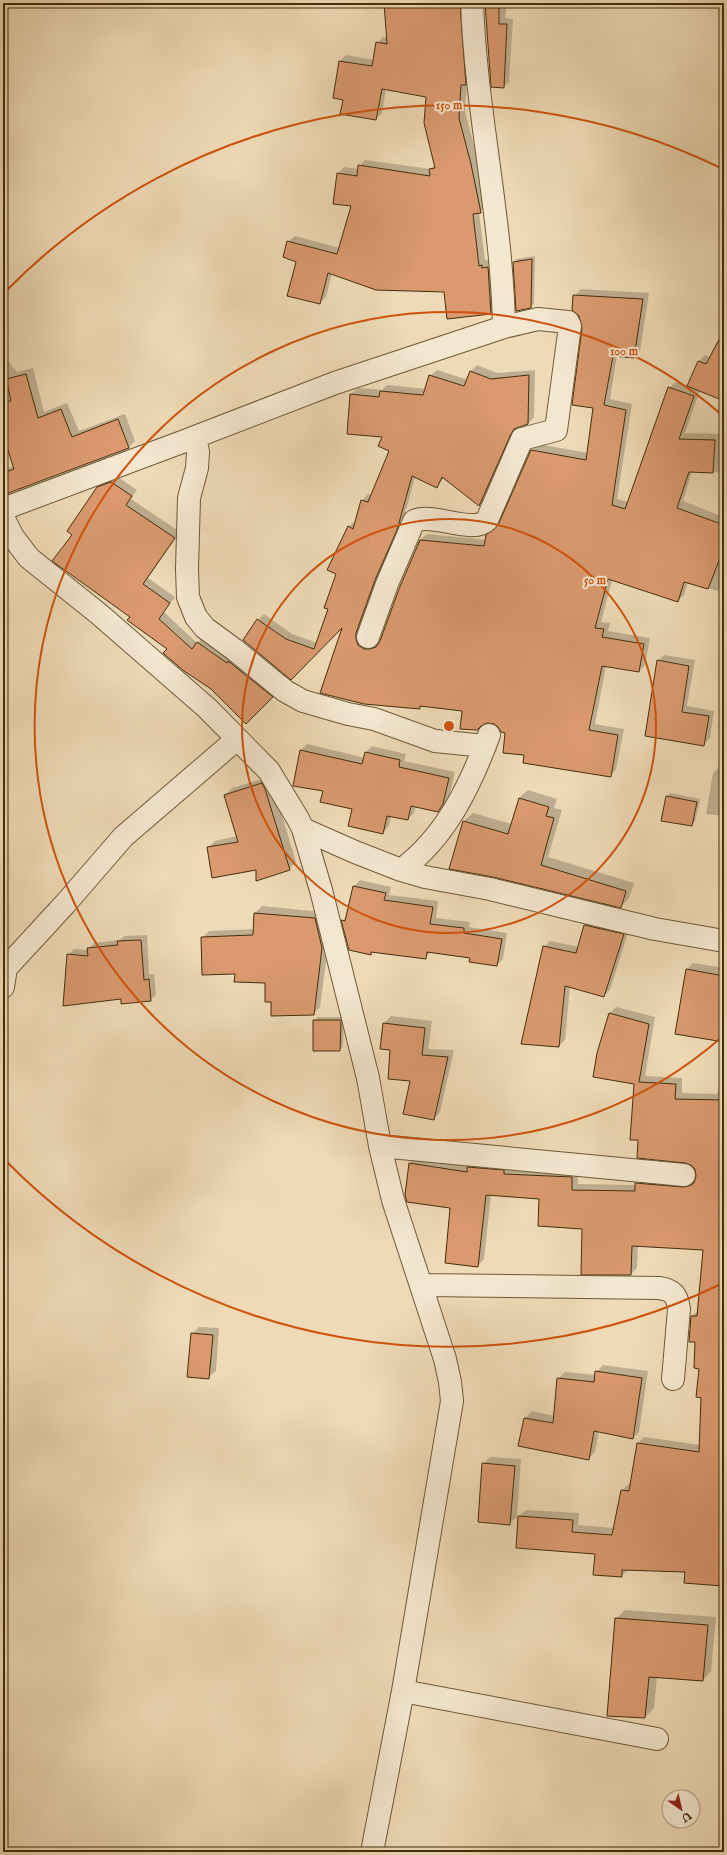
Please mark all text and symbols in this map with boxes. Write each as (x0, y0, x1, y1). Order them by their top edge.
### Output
text: 150 m (436, 98, 463, 113)
text: 100 m (610, 344, 639, 359)
text: 50 m (584, 573, 607, 588)
centre of rings (442, 719, 456, 733)
north arrow (661, 1789, 701, 1829)
text: U (678, 1807, 695, 1825)

